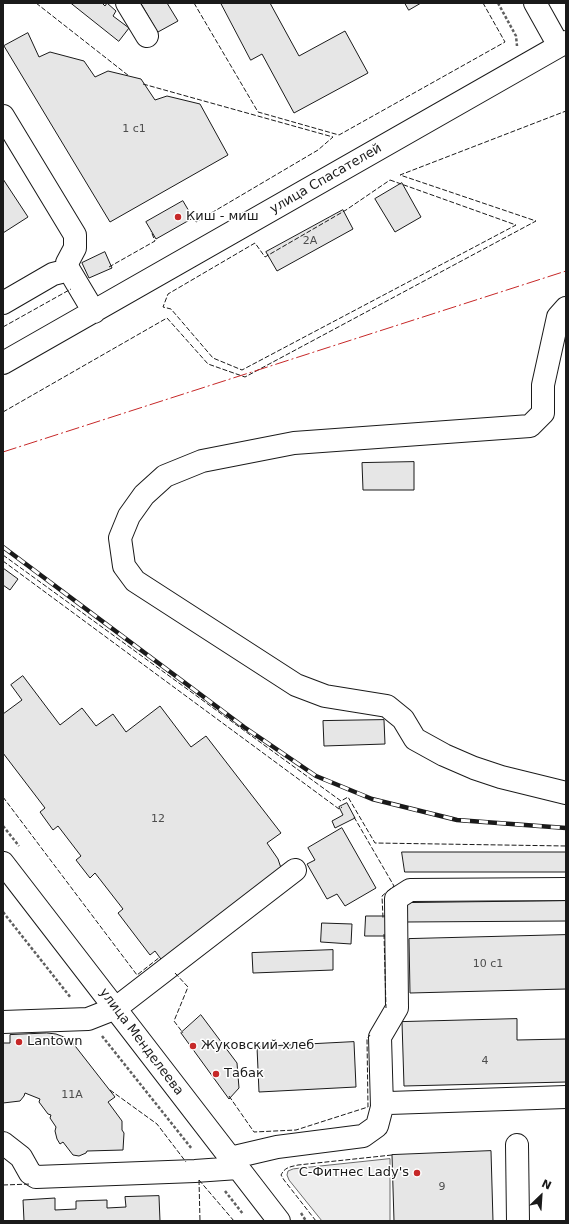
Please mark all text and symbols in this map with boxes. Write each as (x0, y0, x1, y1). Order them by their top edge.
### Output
house number: 1 с1 (122, 122, 146, 136)
street label: улица Спасателей (267, 141, 385, 217)
place label: Киш - миш (186, 209, 259, 225)
marker: Киш - миш (173, 212, 183, 222)
house number: 2А (303, 234, 317, 248)
house number: 12 (151, 812, 165, 826)
house number: 10 с1 (473, 957, 503, 971)
street label: улица Менделеева (96, 985, 186, 1099)
place label: Lantown (27, 1034, 82, 1050)
marker: Lantown (14, 1037, 24, 1047)
place label: Жуковский хлеб (201, 1038, 314, 1054)
marker: Жуковский хлеб (188, 1041, 198, 1051)
house number: 4 (482, 1054, 488, 1068)
place label: Табак (224, 1066, 264, 1082)
marker: Табак (211, 1069, 221, 1079)
house number: 11А (61, 1088, 83, 1102)
place label: С-Фитнес Lady's (299, 1165, 409, 1181)
marker: С-Фитнес Lady's (412, 1168, 422, 1178)
north arrow (521, 1176, 561, 1216)
text: N (539, 1177, 553, 1193)
house number: 9 (439, 1180, 445, 1194)

